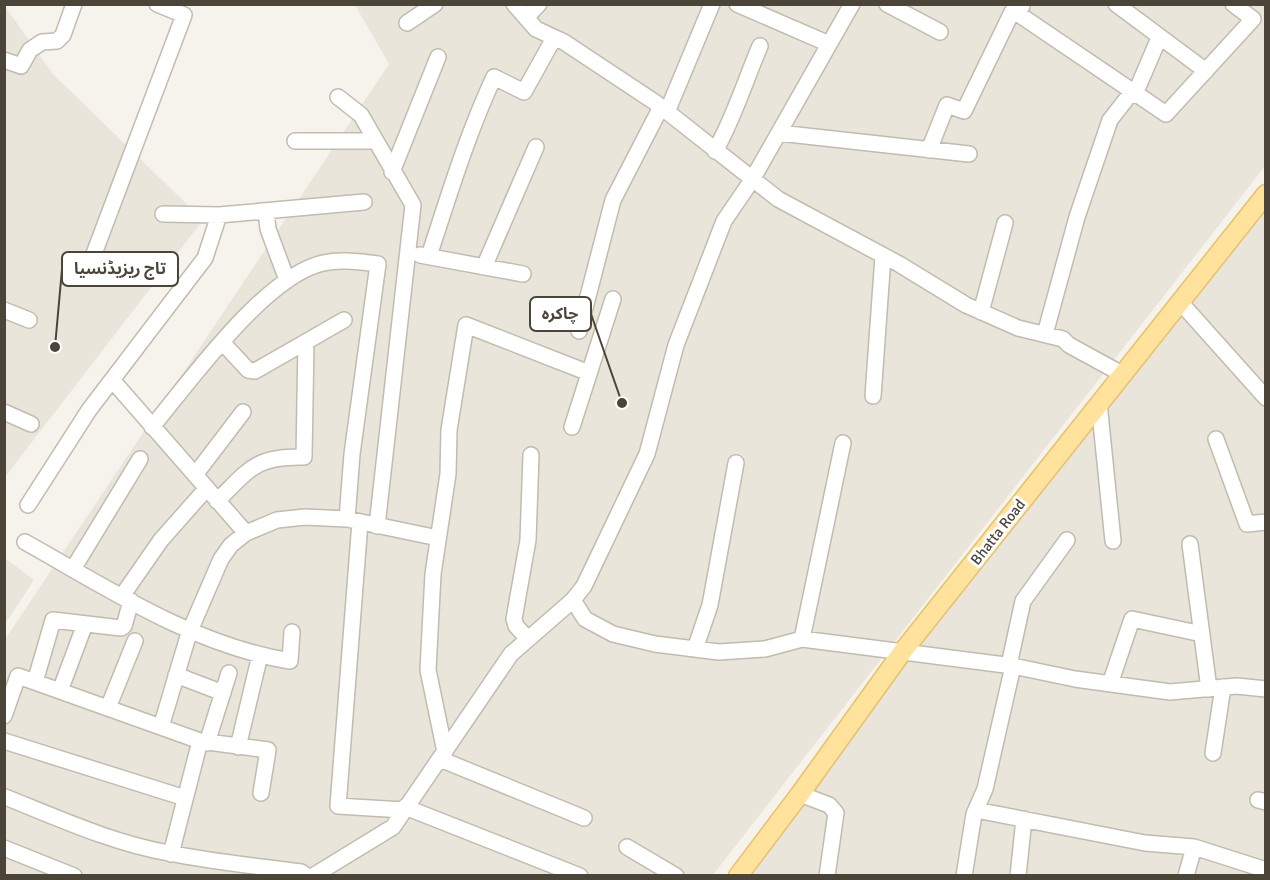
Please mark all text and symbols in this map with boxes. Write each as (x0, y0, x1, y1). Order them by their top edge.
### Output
callout: تاج ریزیڈنسیا (62, 252, 178, 286)
text: تاج ریزیڈنسیا (74, 259, 166, 280)
callout: چاکرہ (530, 297, 591, 331)
text: چاکرہ (542, 304, 578, 324)
street label: Bhatta Road (967, 496, 1029, 568)

